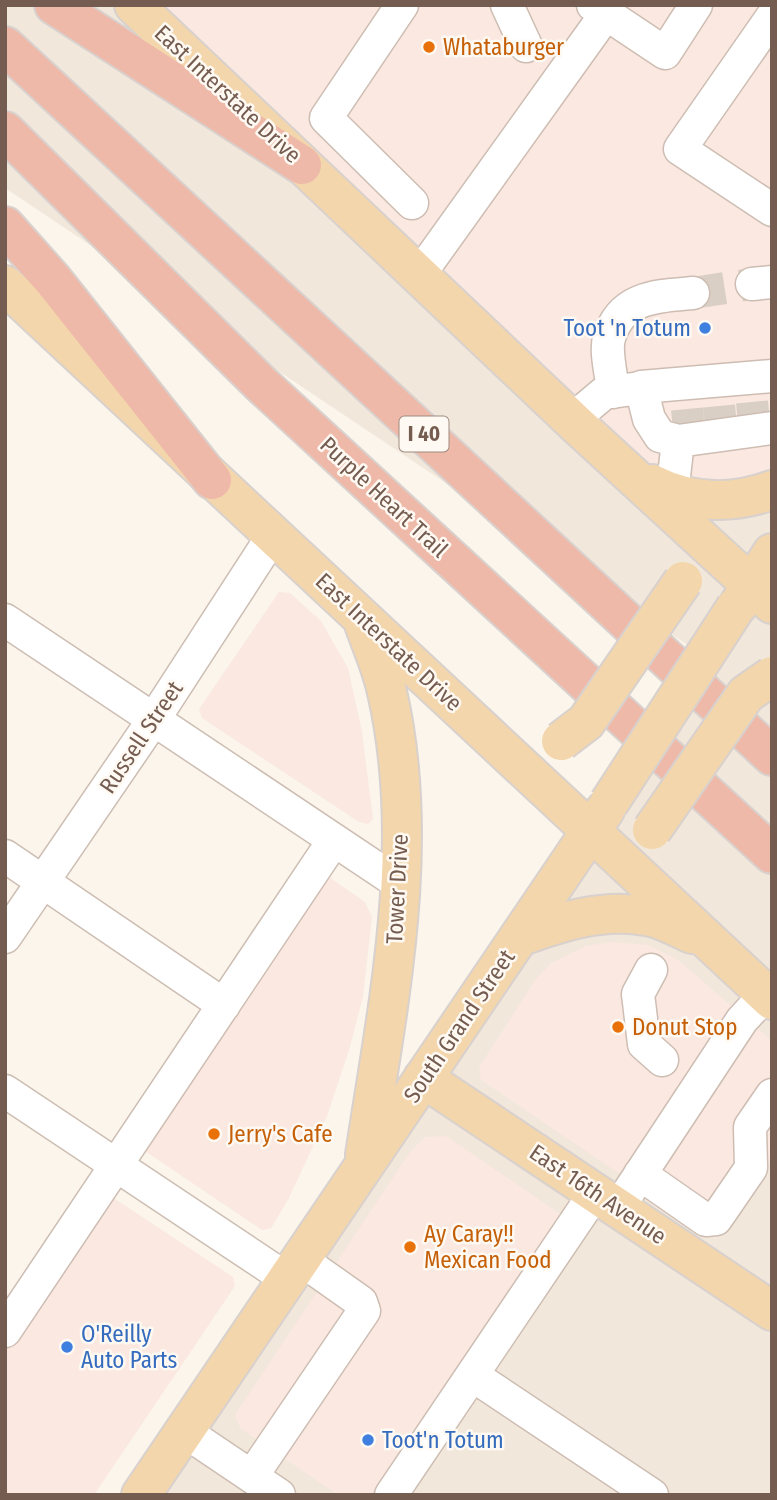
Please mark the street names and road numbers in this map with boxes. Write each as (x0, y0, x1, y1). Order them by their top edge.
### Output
street label: East Interstate Drive (149, 19, 307, 169)
road number: I 40 (400, 416, 448, 452)
street label: Purple Heart Trail (314, 431, 454, 563)
street label: East Interstate Drive (310, 567, 468, 717)
street label: Russell Street (93, 675, 189, 798)
street label: Tower Drive (380, 833, 414, 945)
street label: South Grand Street (397, 944, 521, 1108)
street label: East 16th Avenue (524, 1138, 672, 1250)

